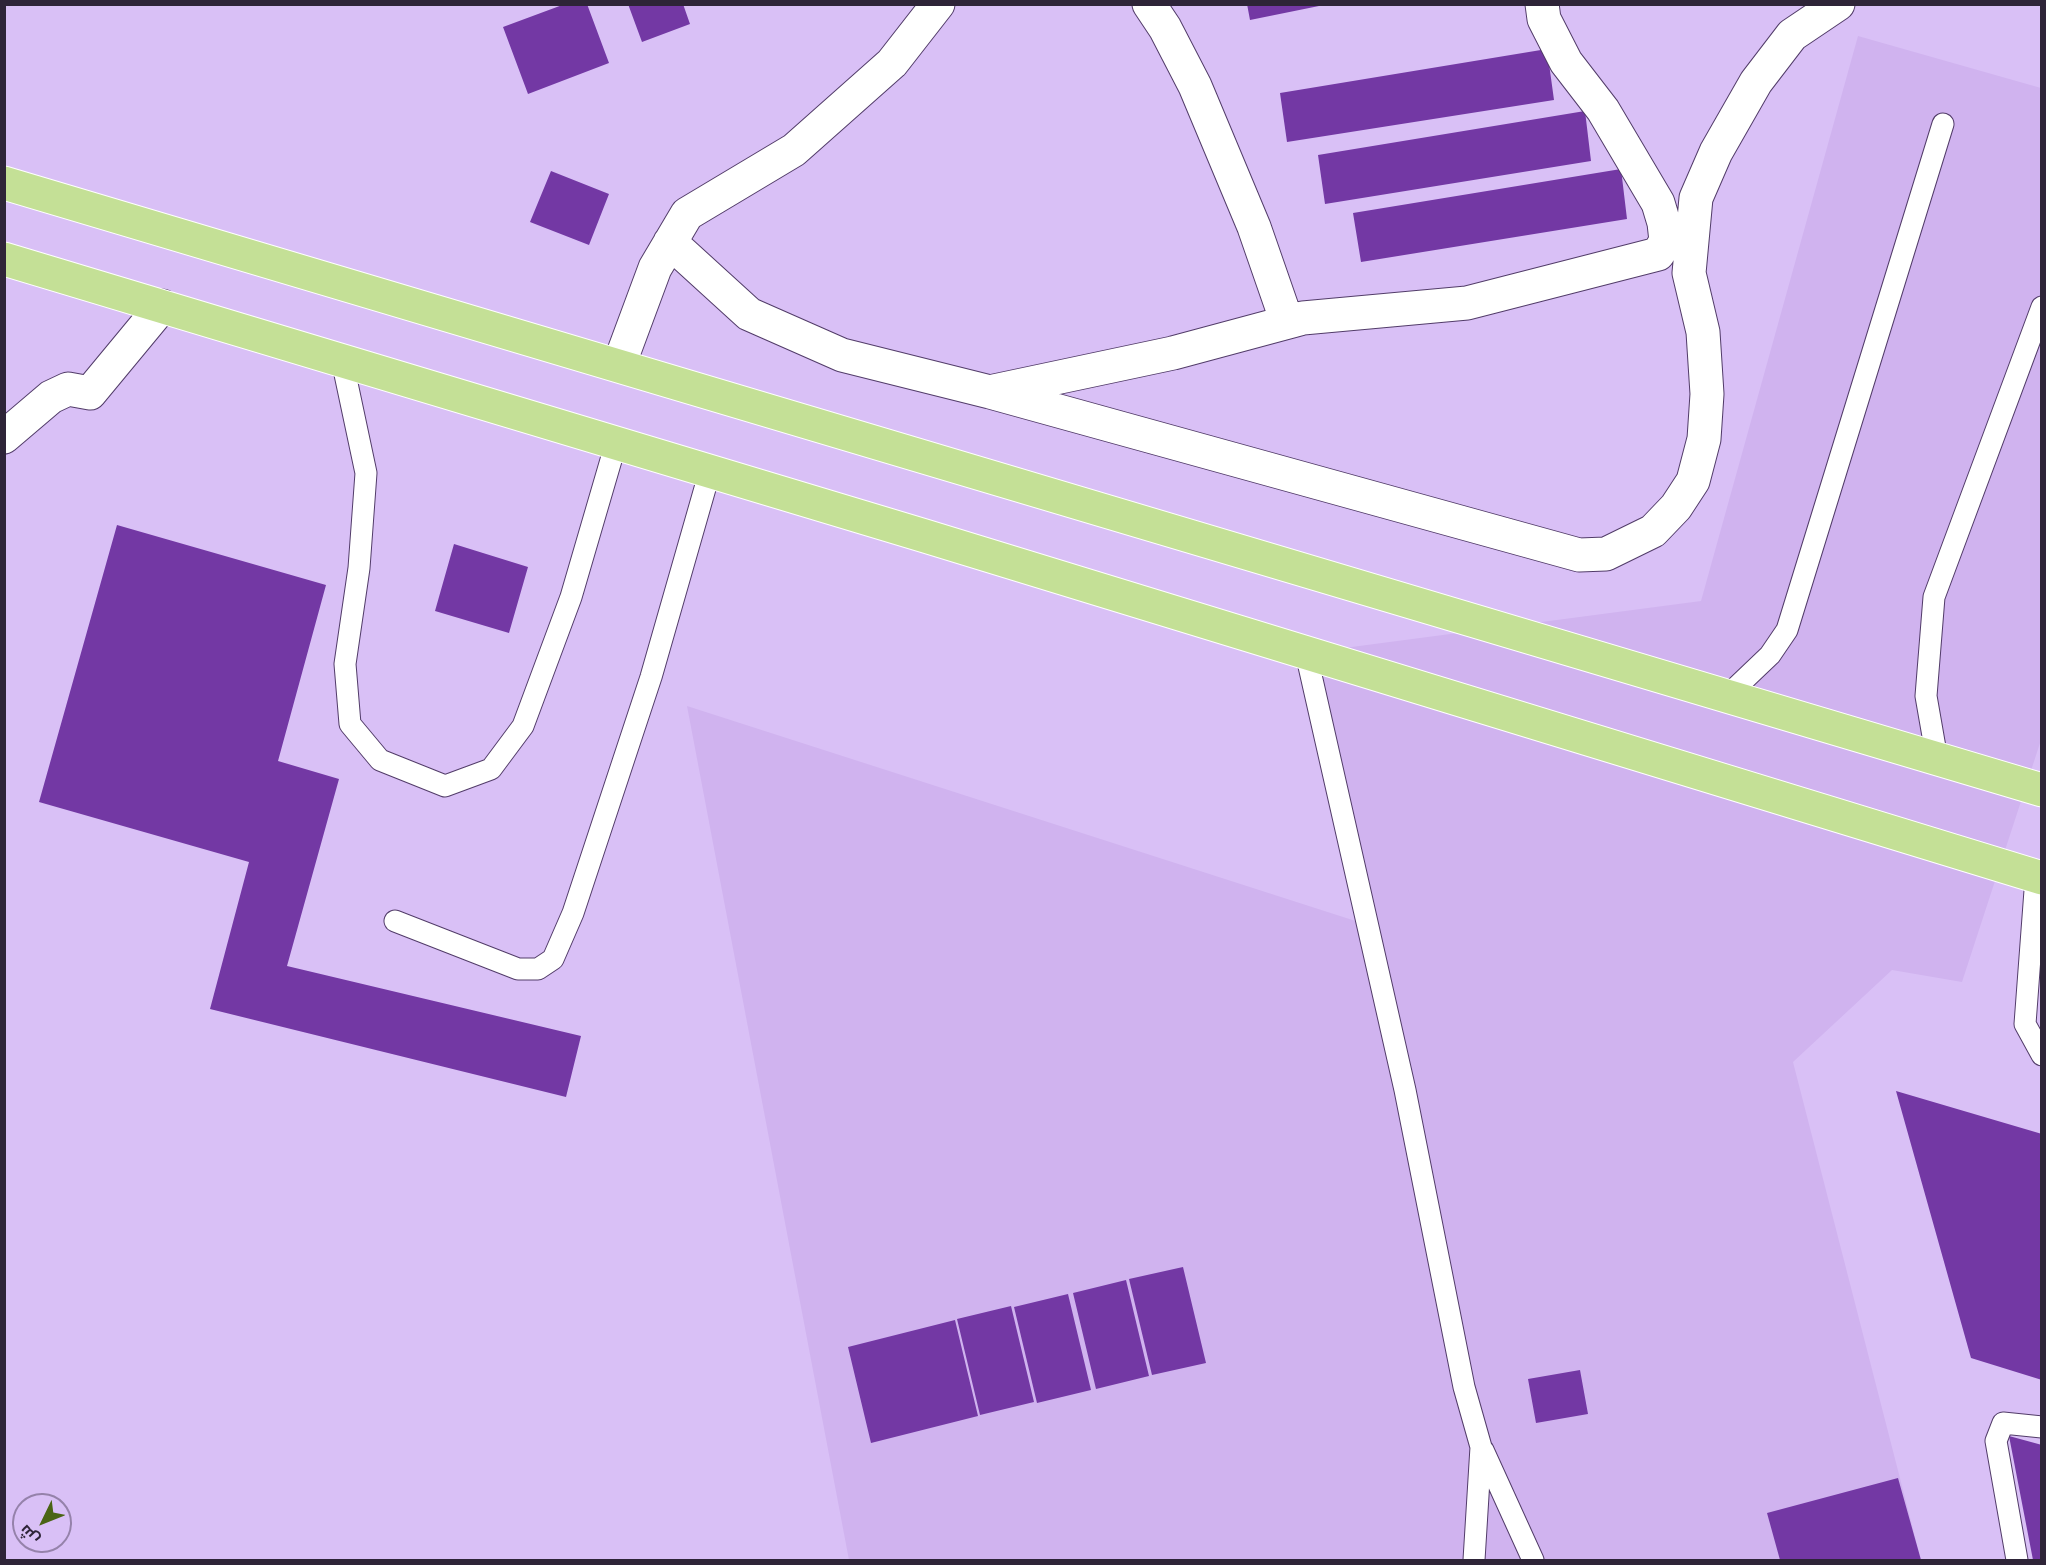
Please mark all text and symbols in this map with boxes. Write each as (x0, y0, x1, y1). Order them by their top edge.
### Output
north arrow (12, 1493, 72, 1553)
text: ش (16, 1520, 44, 1548)

